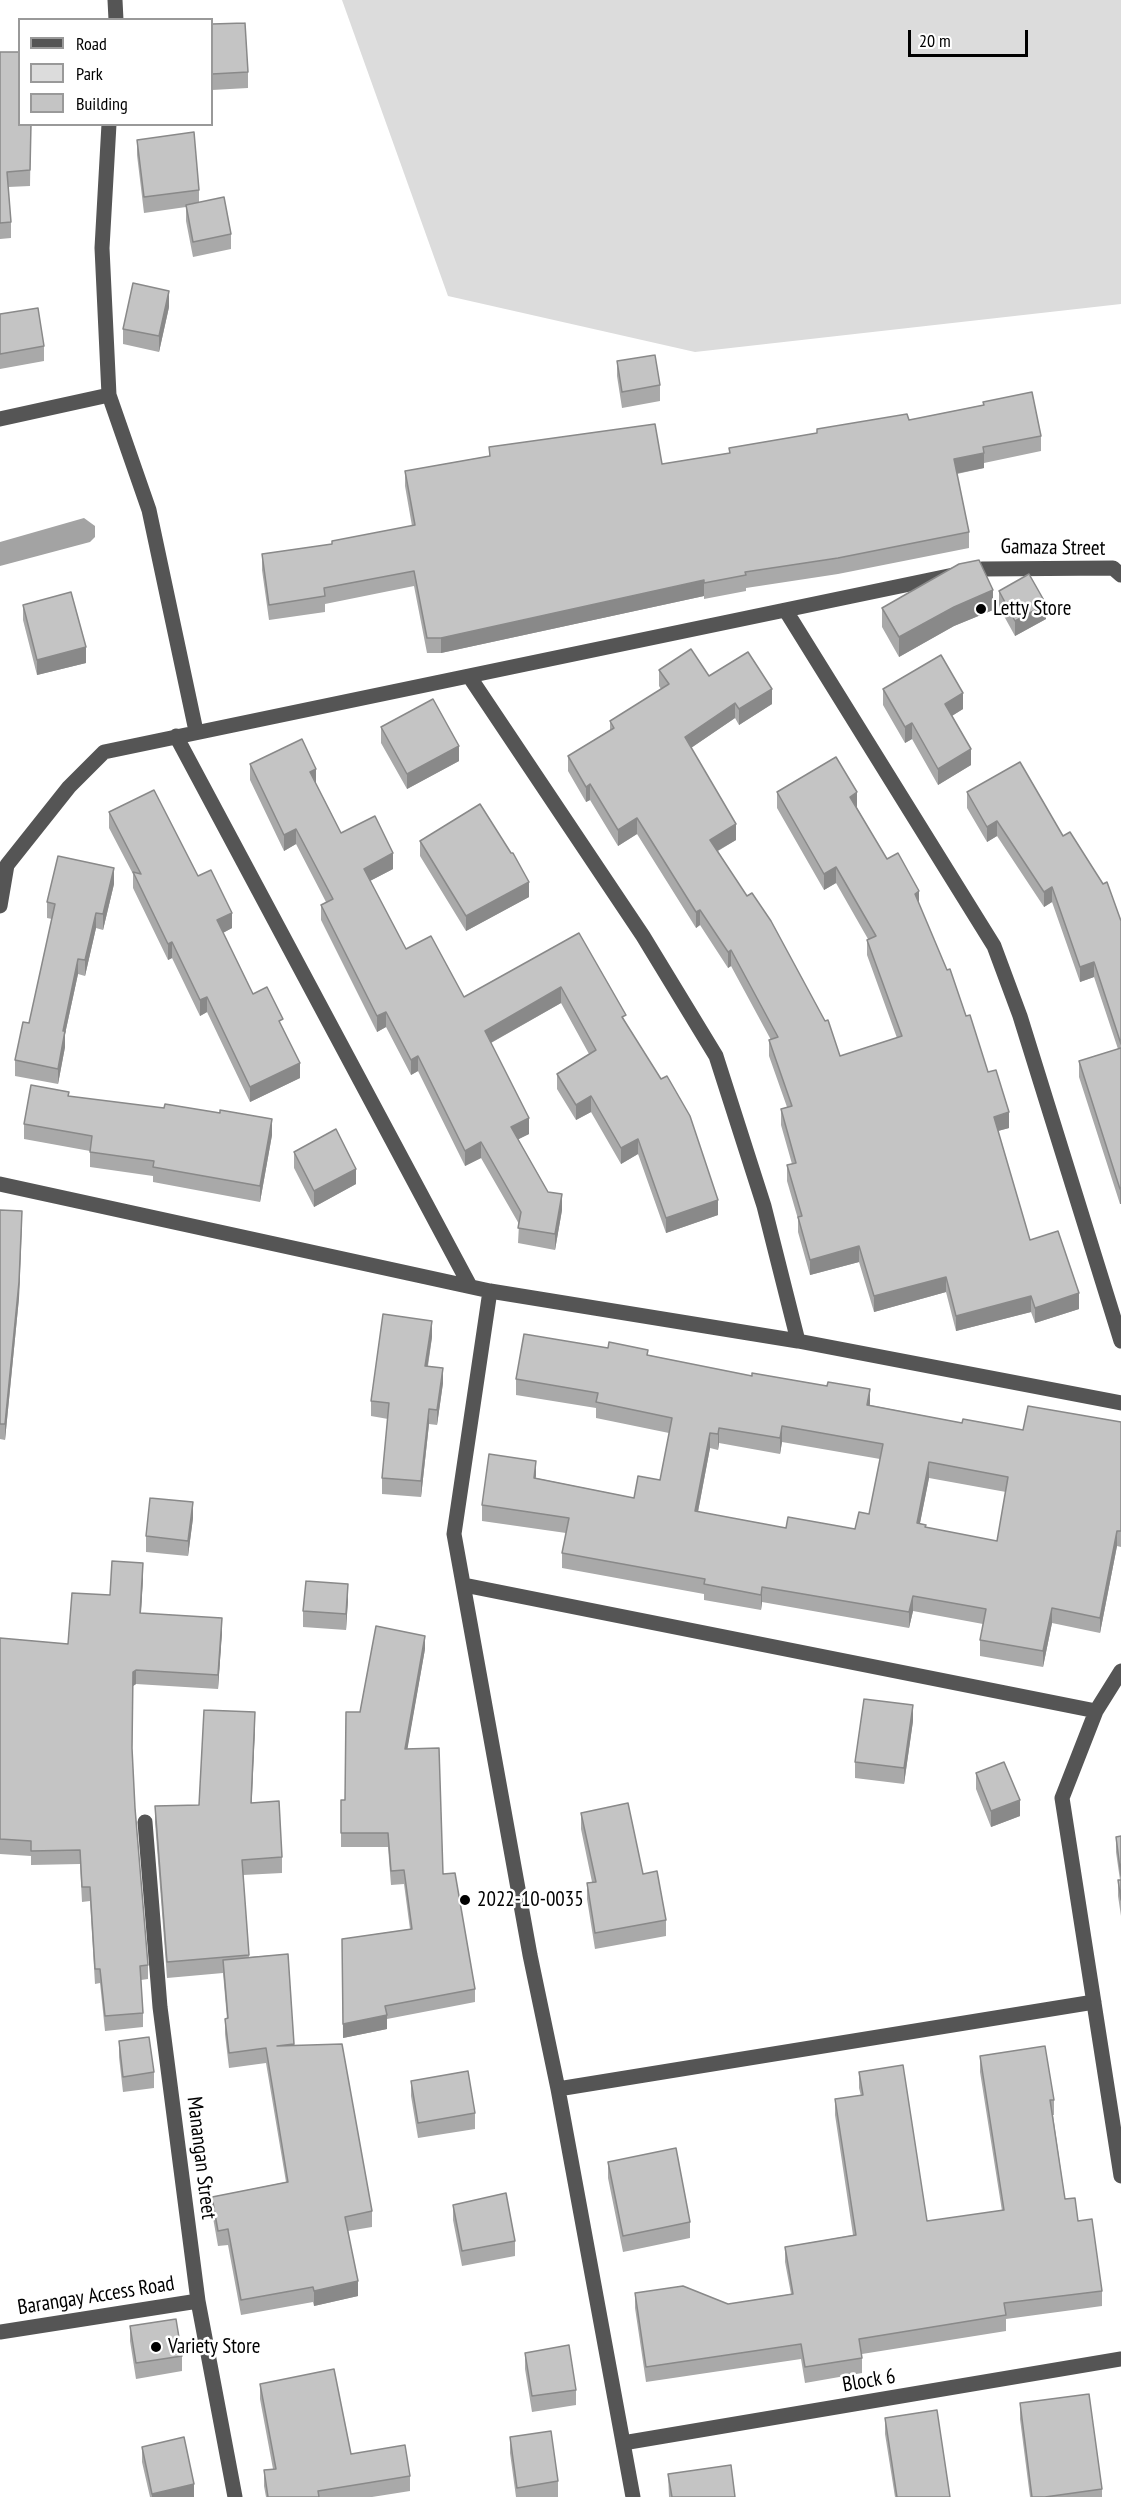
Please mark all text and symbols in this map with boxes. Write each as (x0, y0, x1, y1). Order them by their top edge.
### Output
legend (18, 18, 213, 126)
scale bar (911, 18, 1031, 56)
text: 20 m (919, 29, 951, 52)
text: Road (76, 32, 107, 55)
text: Park (76, 62, 103, 85)
text: Building (76, 92, 128, 115)
street label: Gamaza Street (1000, 534, 1106, 562)
place label: Letty Store (993, 596, 1071, 622)
marker: Letty Store (974, 602, 988, 616)
place label: 2022-10-0035 (477, 1887, 584, 1913)
marker: 2022-10-0035 (458, 1893, 472, 1907)
street label: Manangan Street (181, 2095, 221, 2221)
street label: Barangay Access Road (16, 2271, 176, 2321)
place label: Variety Store (168, 2334, 260, 2360)
marker: Variety Store (149, 2340, 163, 2354)
street label: Block 6 (841, 2364, 897, 2398)

